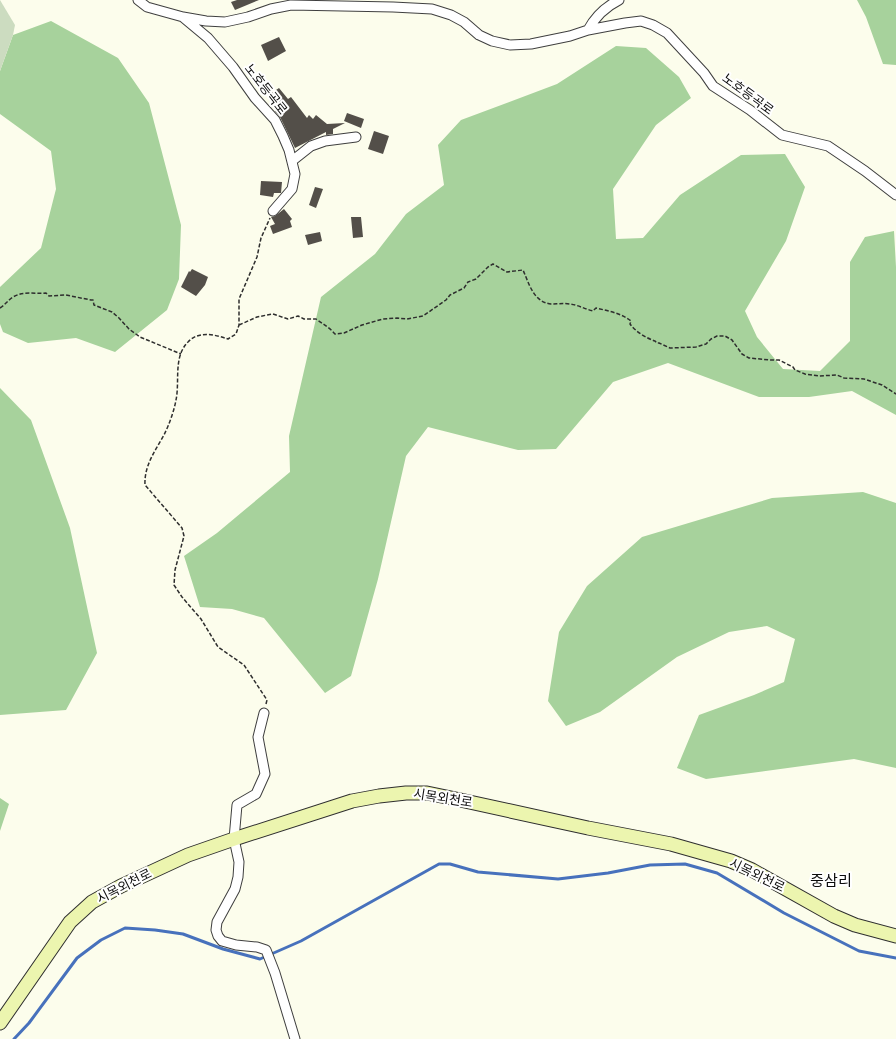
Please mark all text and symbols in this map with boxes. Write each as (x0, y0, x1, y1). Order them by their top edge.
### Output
street label: 노호등곡로 (241, 60, 291, 118)
street label: 노호등곡로 (719, 70, 777, 118)
street label: 시목외천로 (412, 785, 474, 811)
street label: 시목외천로 (726, 854, 788, 896)
street label: 시목외천로 (93, 865, 155, 907)
district label: 중삼리 (810, 870, 852, 891)

